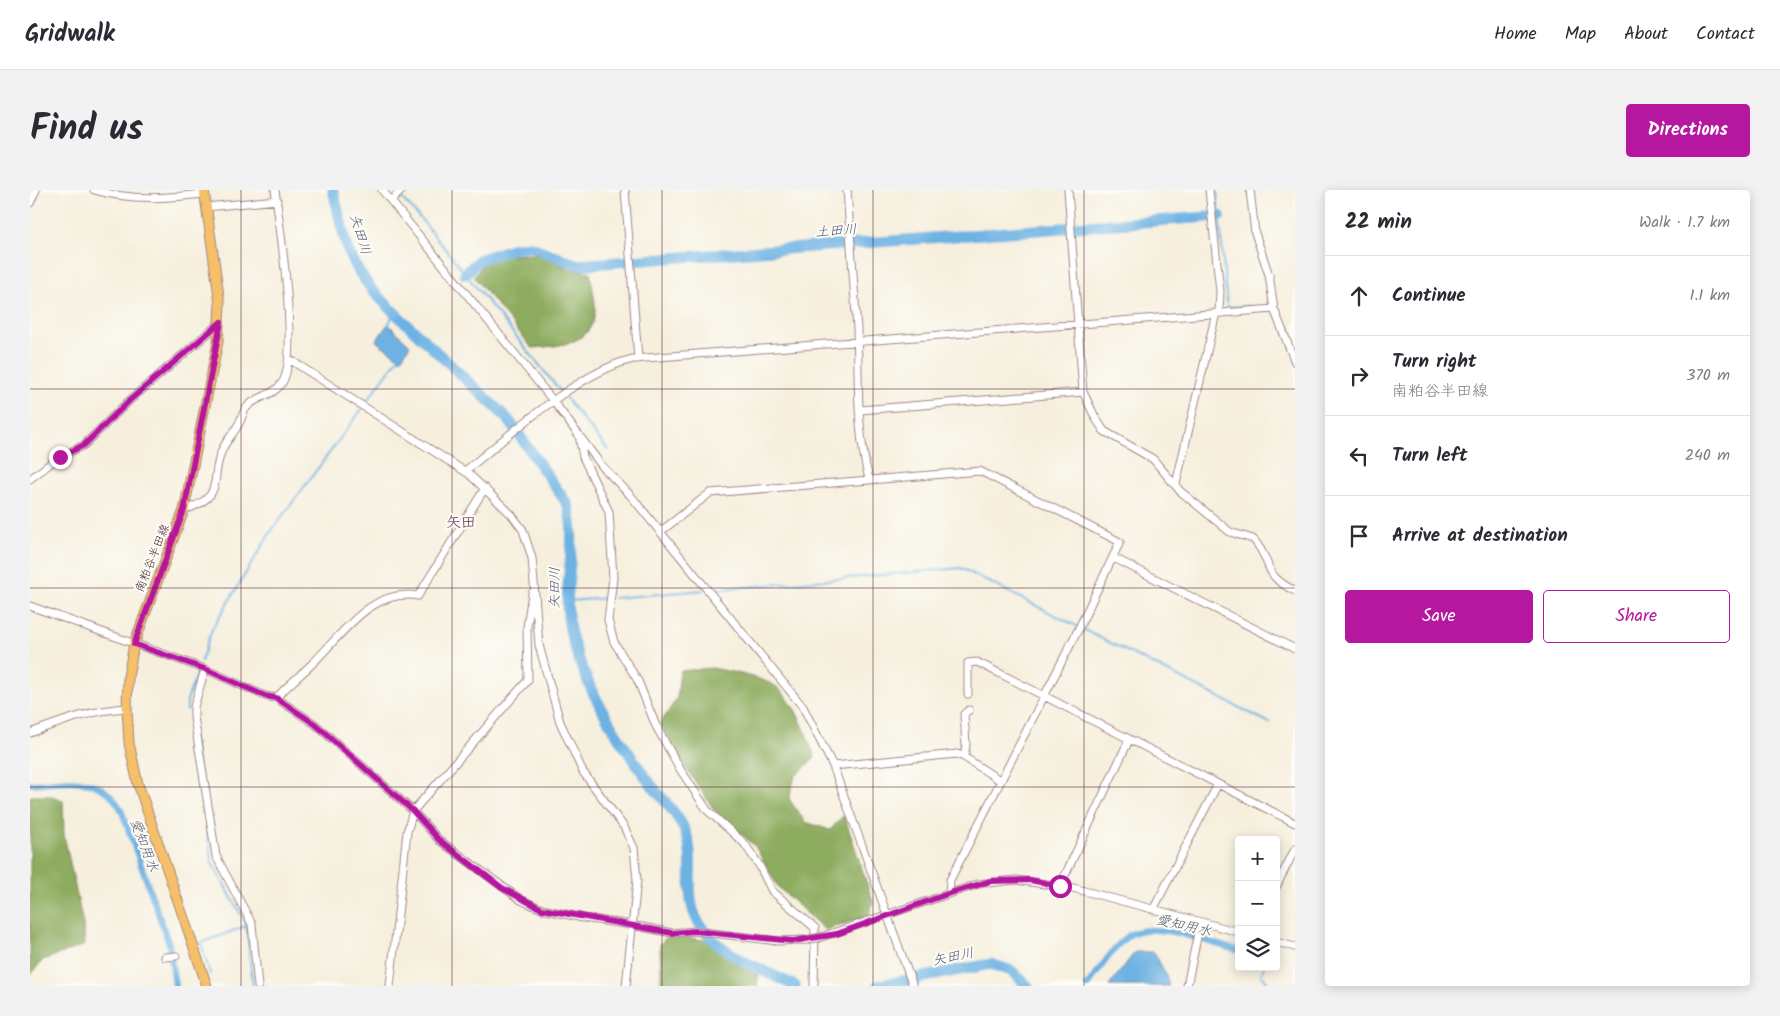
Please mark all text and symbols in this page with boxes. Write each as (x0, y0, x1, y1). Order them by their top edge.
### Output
text: Gridwalk (25, 15, 115, 54)
text: Home (1494, 20, 1537, 49)
text: Map (1565, 20, 1596, 49)
text: About (1624, 20, 1668, 49)
text: Contact (1696, 20, 1755, 49)
text: Find us (30, 102, 143, 158)
button: Directions (1626, 104, 1750, 157)
text: 22 min (1345, 206, 1412, 239)
text: Walk · 1.7 km (1639, 210, 1730, 235)
water label: 矢田川 (343, 211, 377, 258)
water label: 土田川 (814, 219, 858, 243)
text: Continue (1392, 281, 1465, 311)
icon: ahead (1345, 282, 1373, 310)
text: 1.1 km (1690, 283, 1730, 308)
text: Turn right (1392, 347, 1477, 377)
icon: right (1345, 362, 1373, 390)
text: 370 m (1686, 363, 1730, 388)
text: 南粕谷半田線 (1392, 379, 1488, 404)
text: Turn left (1392, 441, 1467, 471)
icon: left (1345, 442, 1373, 470)
text: 240 m (1685, 443, 1730, 468)
route end (49, 446, 72, 469)
district label: 矢田 (446, 511, 476, 535)
street label: 南粕谷半田線 (130, 521, 175, 595)
text: Arrive at destination (1392, 521, 1568, 551)
icon: arrive (1345, 522, 1373, 550)
water label: 矢田川 (544, 567, 566, 609)
button: Save (1345, 590, 1533, 643)
button: Share (1543, 590, 1730, 643)
water label: 愛知用水 (124, 815, 164, 875)
map controls (1235, 836, 1280, 971)
button: + (1235, 836, 1280, 881)
route start (1049, 875, 1072, 898)
button: − (1235, 881, 1280, 926)
water label: 愛知用水 (1154, 909, 1214, 943)
button: layers (1235, 926, 1280, 971)
water label: 矢田川 (930, 942, 976, 972)

